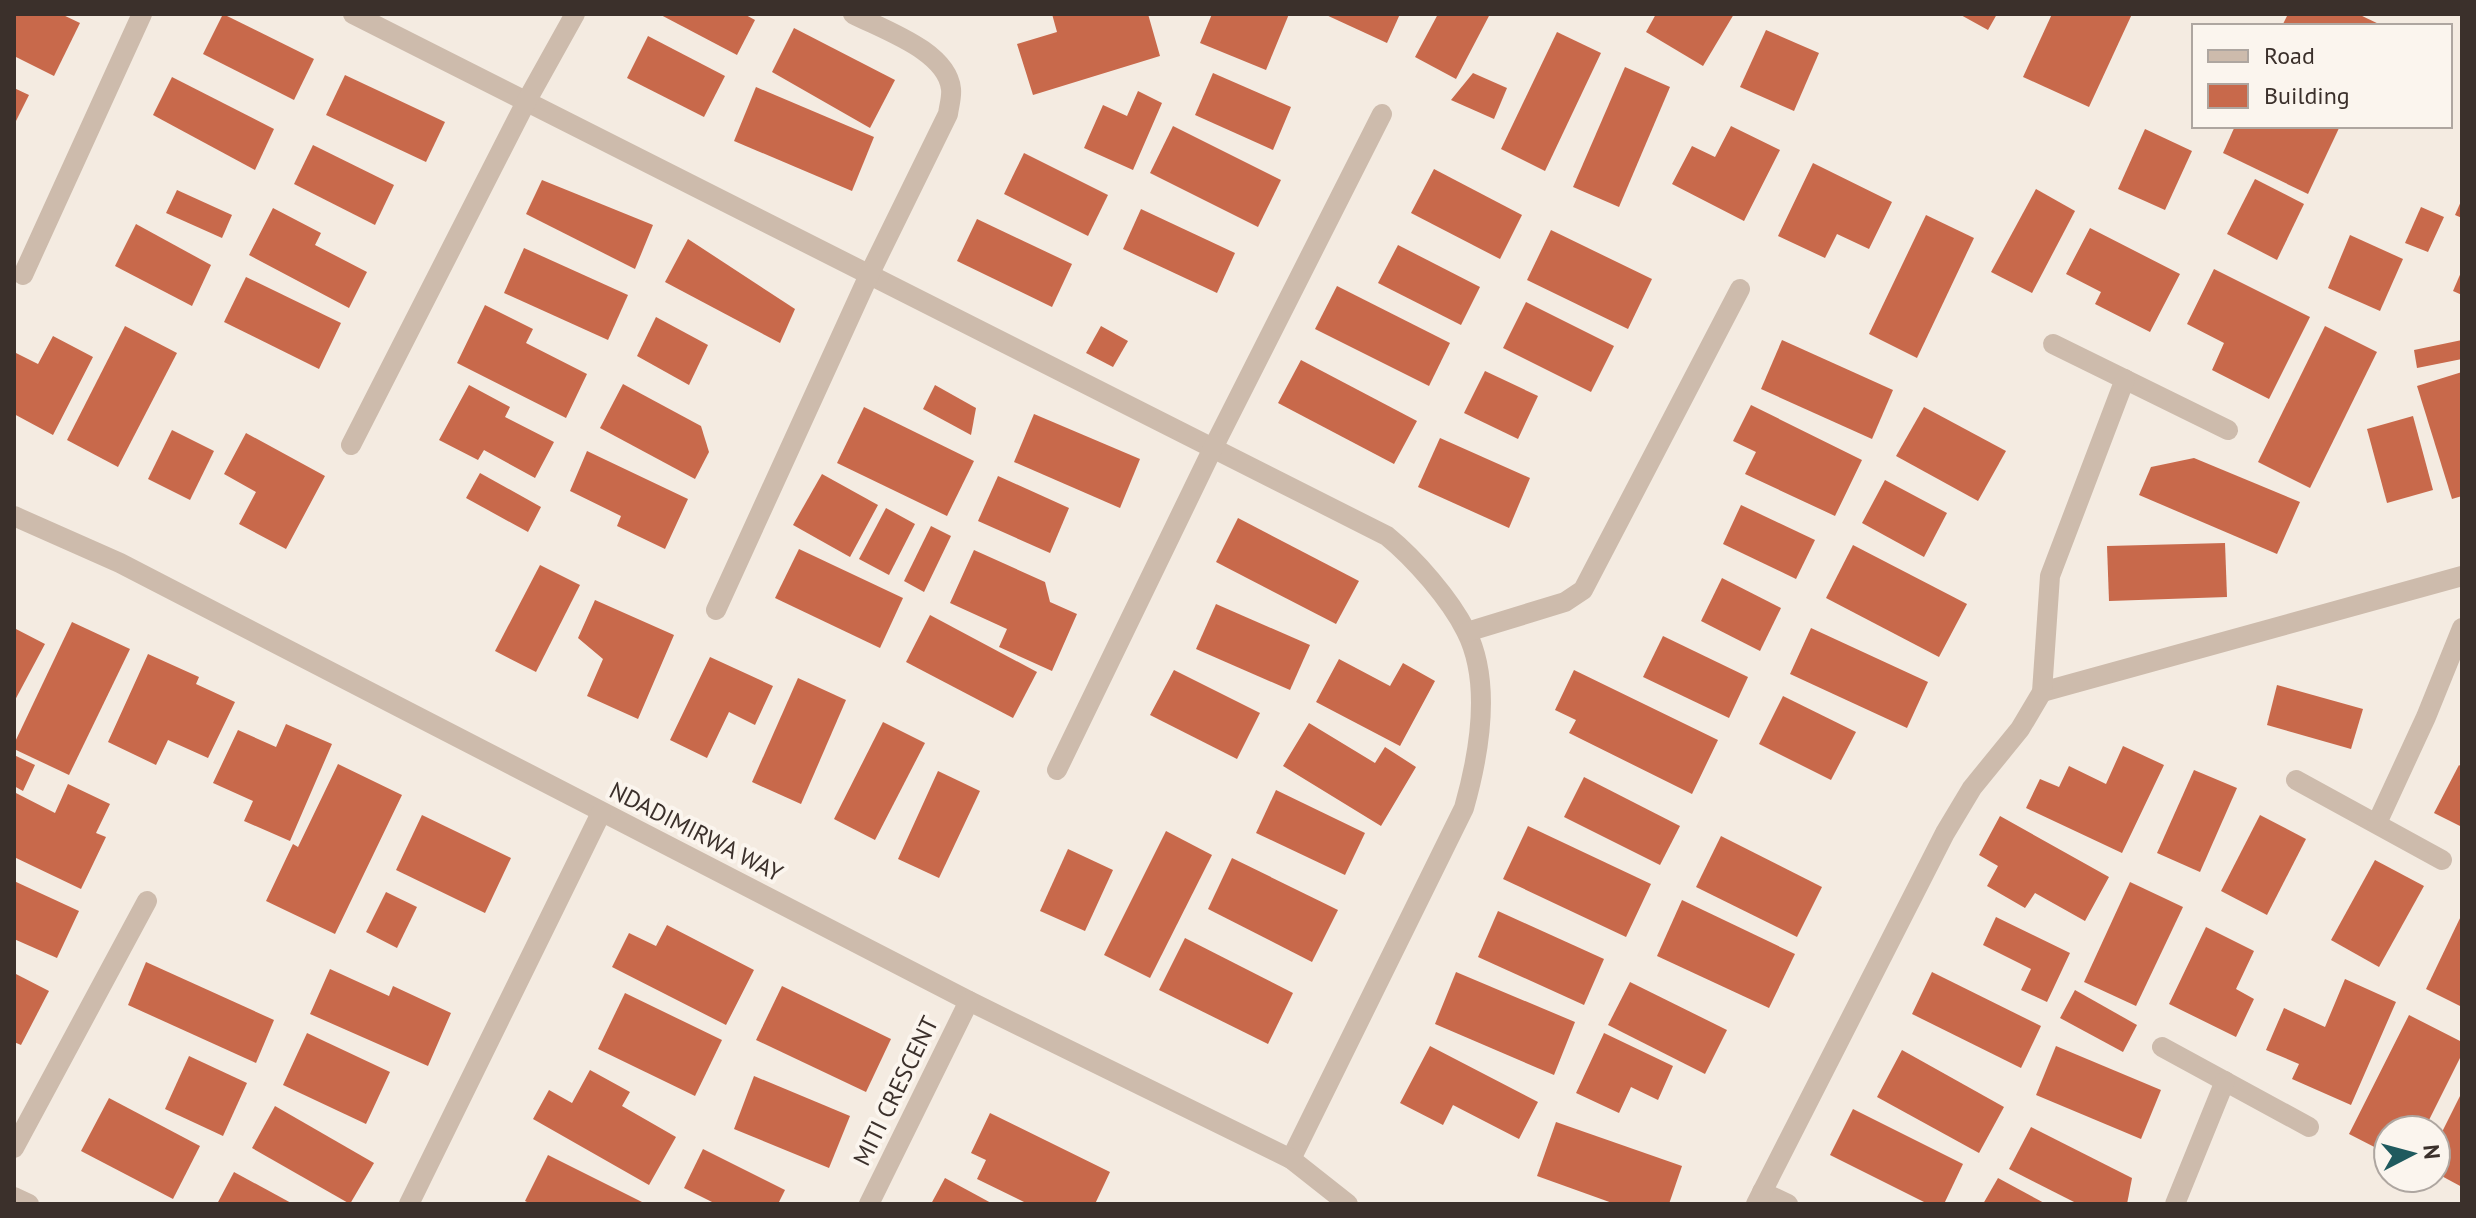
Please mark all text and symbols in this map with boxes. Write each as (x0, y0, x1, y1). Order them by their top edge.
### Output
legend (2192, 24, 2452, 128)
text: Road (2264, 40, 2315, 71)
text: Building (2264, 80, 2350, 111)
street label: NDADIMIRWA WAY (604, 775, 789, 889)
street label: MITI CRESCENT (846, 1011, 945, 1171)
north arrow (2372, 1114, 2452, 1194)
text: N (2417, 1143, 2447, 1161)

